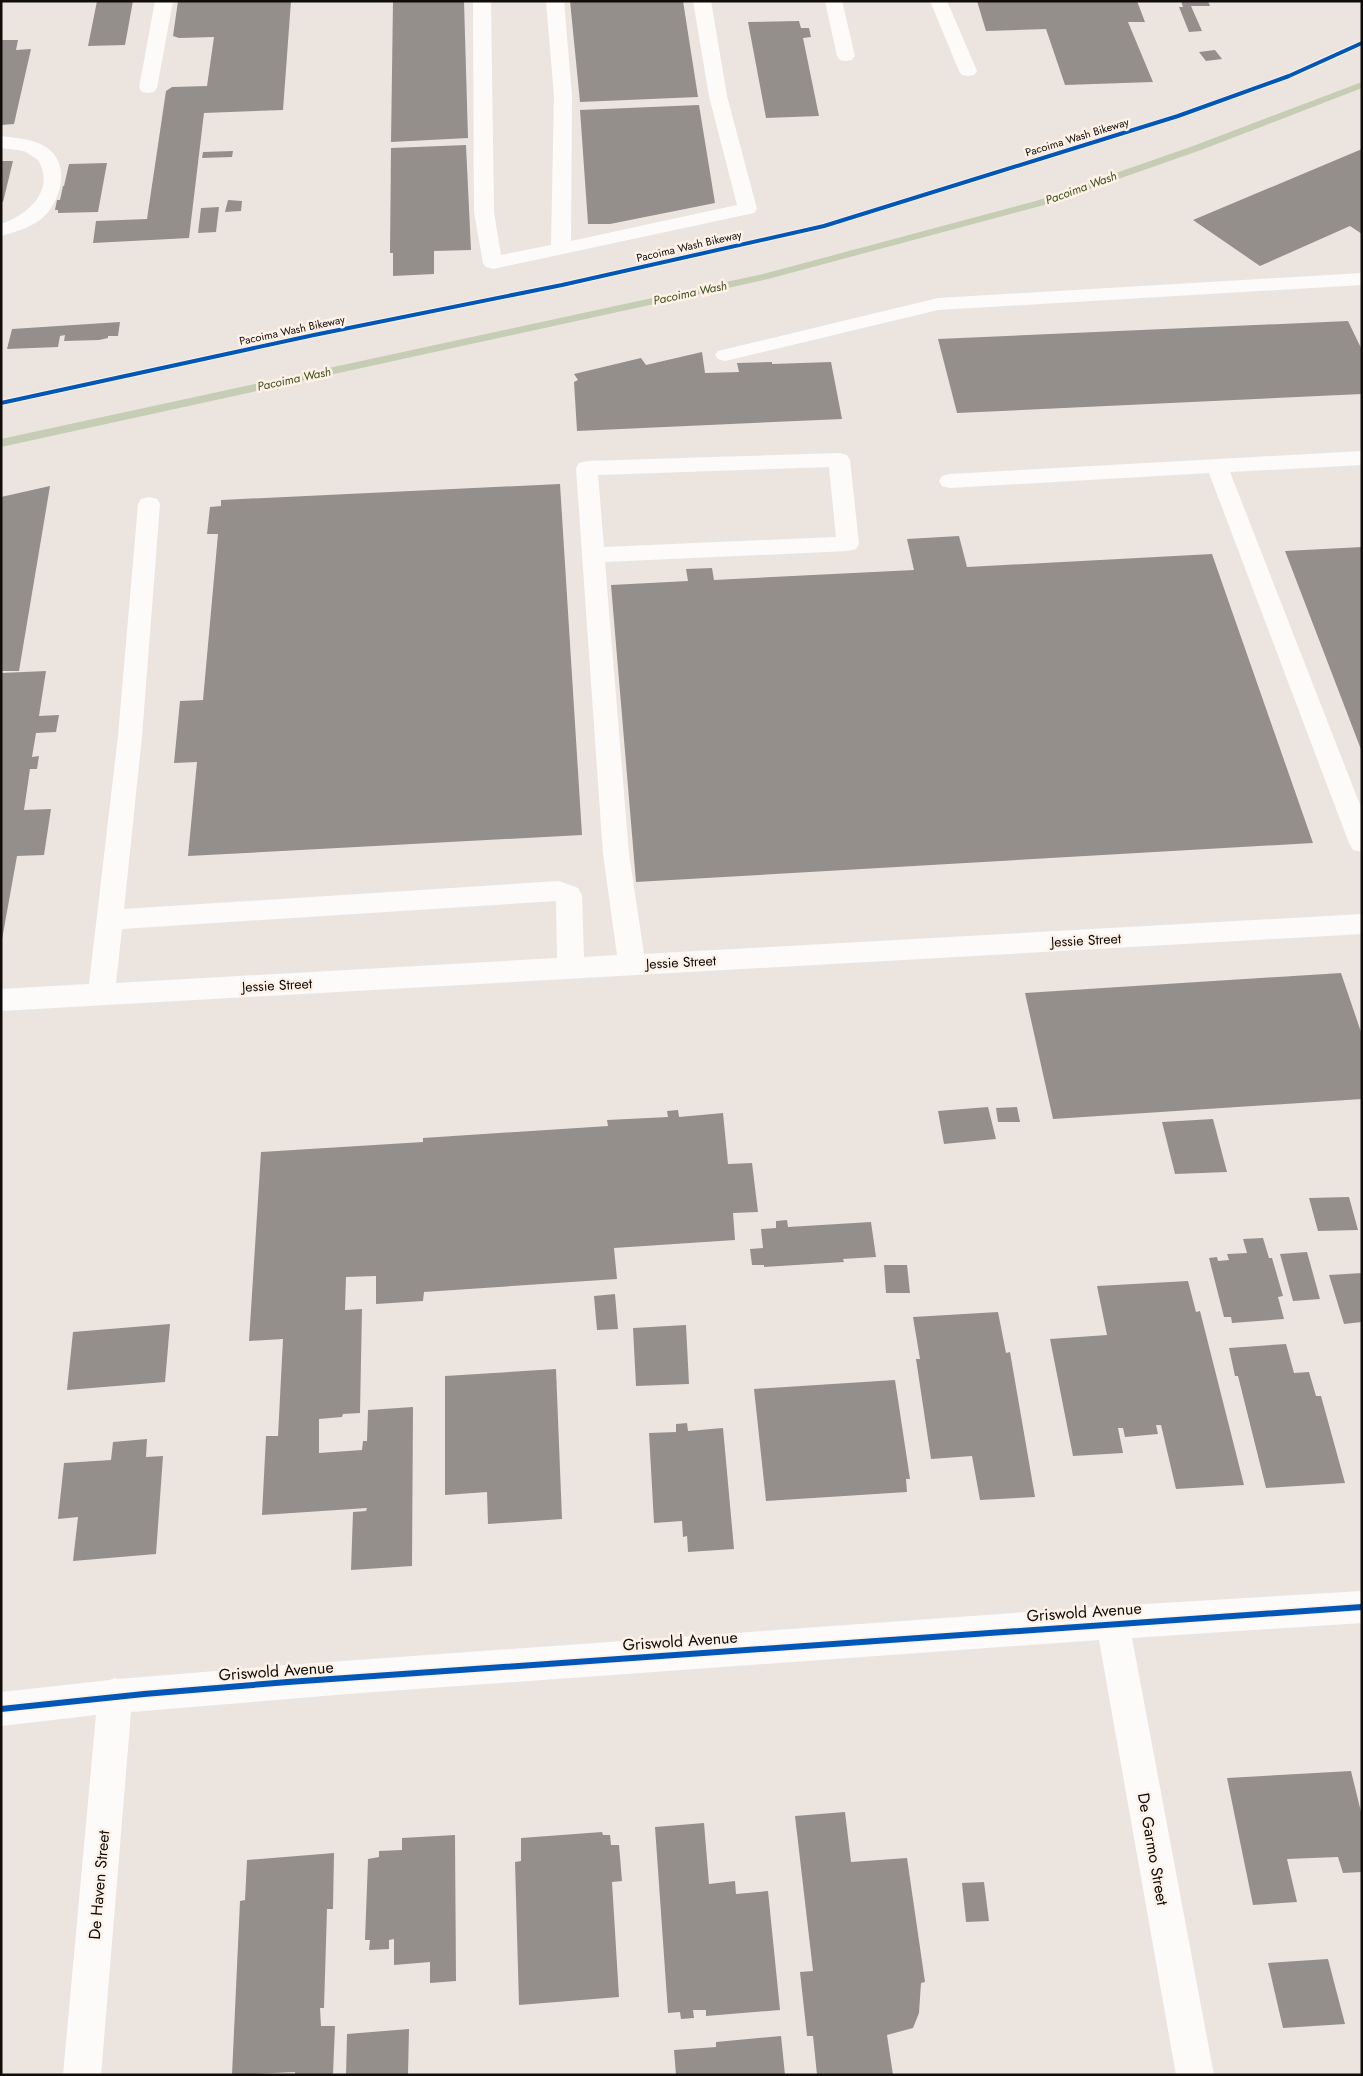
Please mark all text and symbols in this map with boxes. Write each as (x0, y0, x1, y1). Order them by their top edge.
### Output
street label: Pacoima Wash Bikeway (1023, 114, 1131, 160)
water label: Pacoima Wash (1043, 167, 1119, 209)
street label: Pacoima Wash Bikeway (635, 226, 743, 266)
water label: Pacoima Wash (652, 276, 728, 310)
street label: Pacoima Wash Bikeway (238, 311, 346, 349)
water label: Pacoima Wash (256, 362, 332, 396)
street label: Jessie Street (1048, 928, 1122, 952)
street label: Jessie Street (643, 950, 717, 974)
street label: Jessie Street (239, 973, 313, 997)
street label: Griswold Avenue (1026, 1597, 1142, 1627)
street label: Griswold Avenue (622, 1626, 738, 1656)
street label: Griswold Avenue (218, 1656, 334, 1686)
street label: De Garmo Street (1132, 1791, 1174, 1907)
street label: De Haven Street (83, 1829, 115, 1940)

